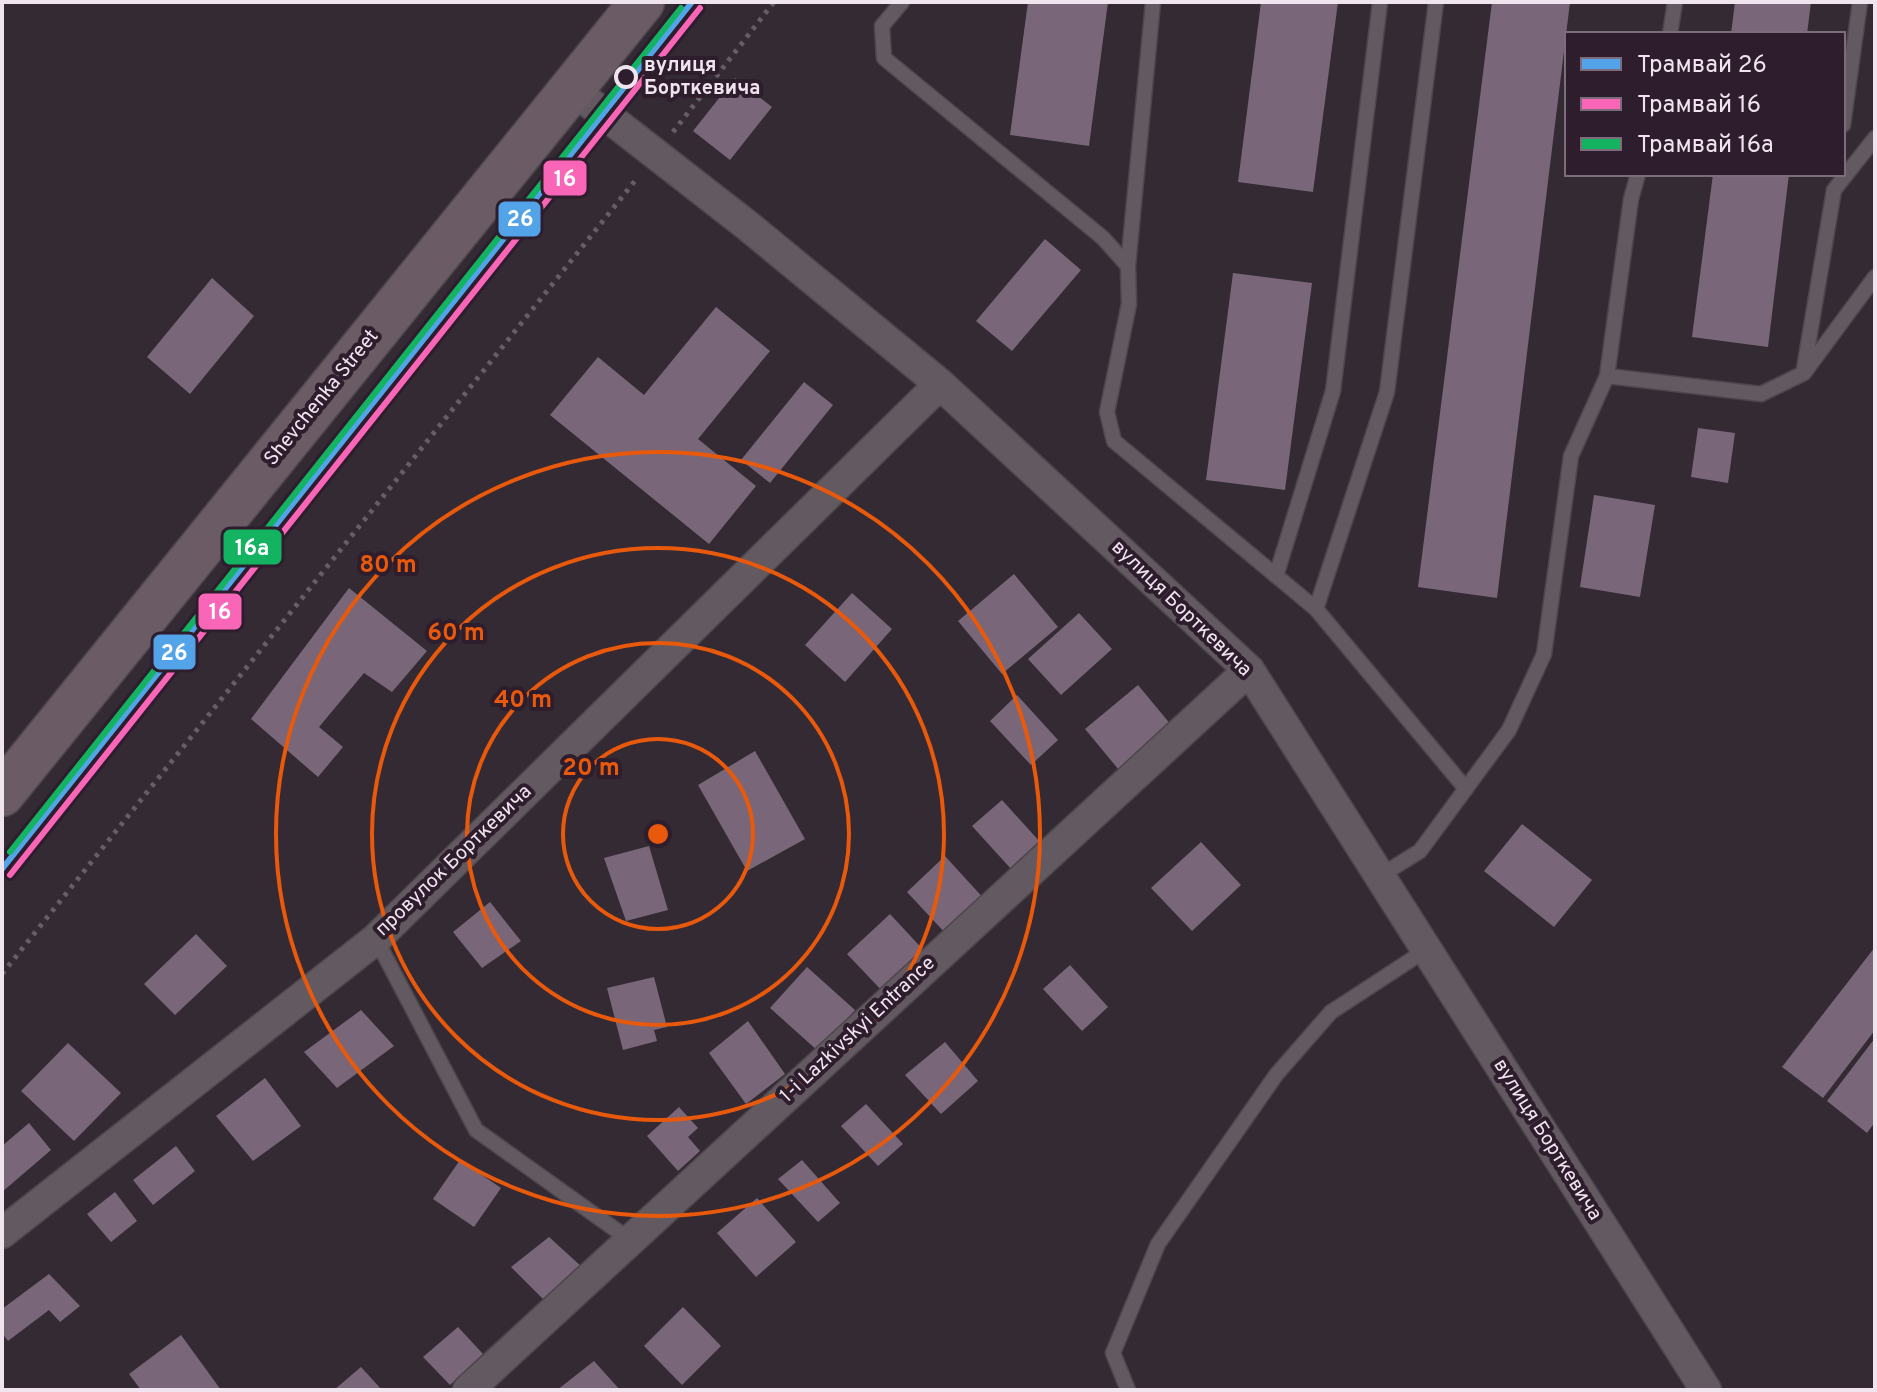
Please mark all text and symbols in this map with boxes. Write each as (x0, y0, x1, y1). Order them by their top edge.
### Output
legend (1565, 32, 1845, 176)
text: Трамвай 26 (1637, 51, 1767, 81)
place label: вулиця Борткевича (644, 53, 761, 102)
marker: вулиця Борткевича (615, 66, 637, 88)
text: Трамвай 16 (1637, 91, 1761, 121)
text: Трамвай 16a (1637, 131, 1774, 161)
line badge: 16 (542, 159, 588, 197)
text: 16 (554, 167, 576, 194)
line badge: 26 (497, 200, 542, 238)
text: 26 (507, 207, 533, 234)
street label: Shevchenka Street (259, 324, 385, 472)
line badge: 16a (222, 528, 283, 566)
street label: вулиця Борткевича (1105, 535, 1257, 683)
text: 16a (235, 536, 269, 563)
text: 80 m (359, 551, 417, 581)
line badge: 16 (197, 592, 243, 631)
text: 16 (209, 600, 231, 627)
text: 60 m (427, 619, 485, 649)
line badge: 26 (152, 633, 197, 671)
text: 26 (161, 641, 187, 668)
text: 40 m (494, 686, 552, 716)
text: 20 m (562, 754, 620, 784)
street label: провулок Борткевича (370, 779, 538, 943)
centre of rings (644, 820, 672, 848)
street label: 1-i Lazkivskyi Entrance (775, 951, 941, 1109)
street label: вулиця Борткевича (1487, 1054, 1607, 1226)

